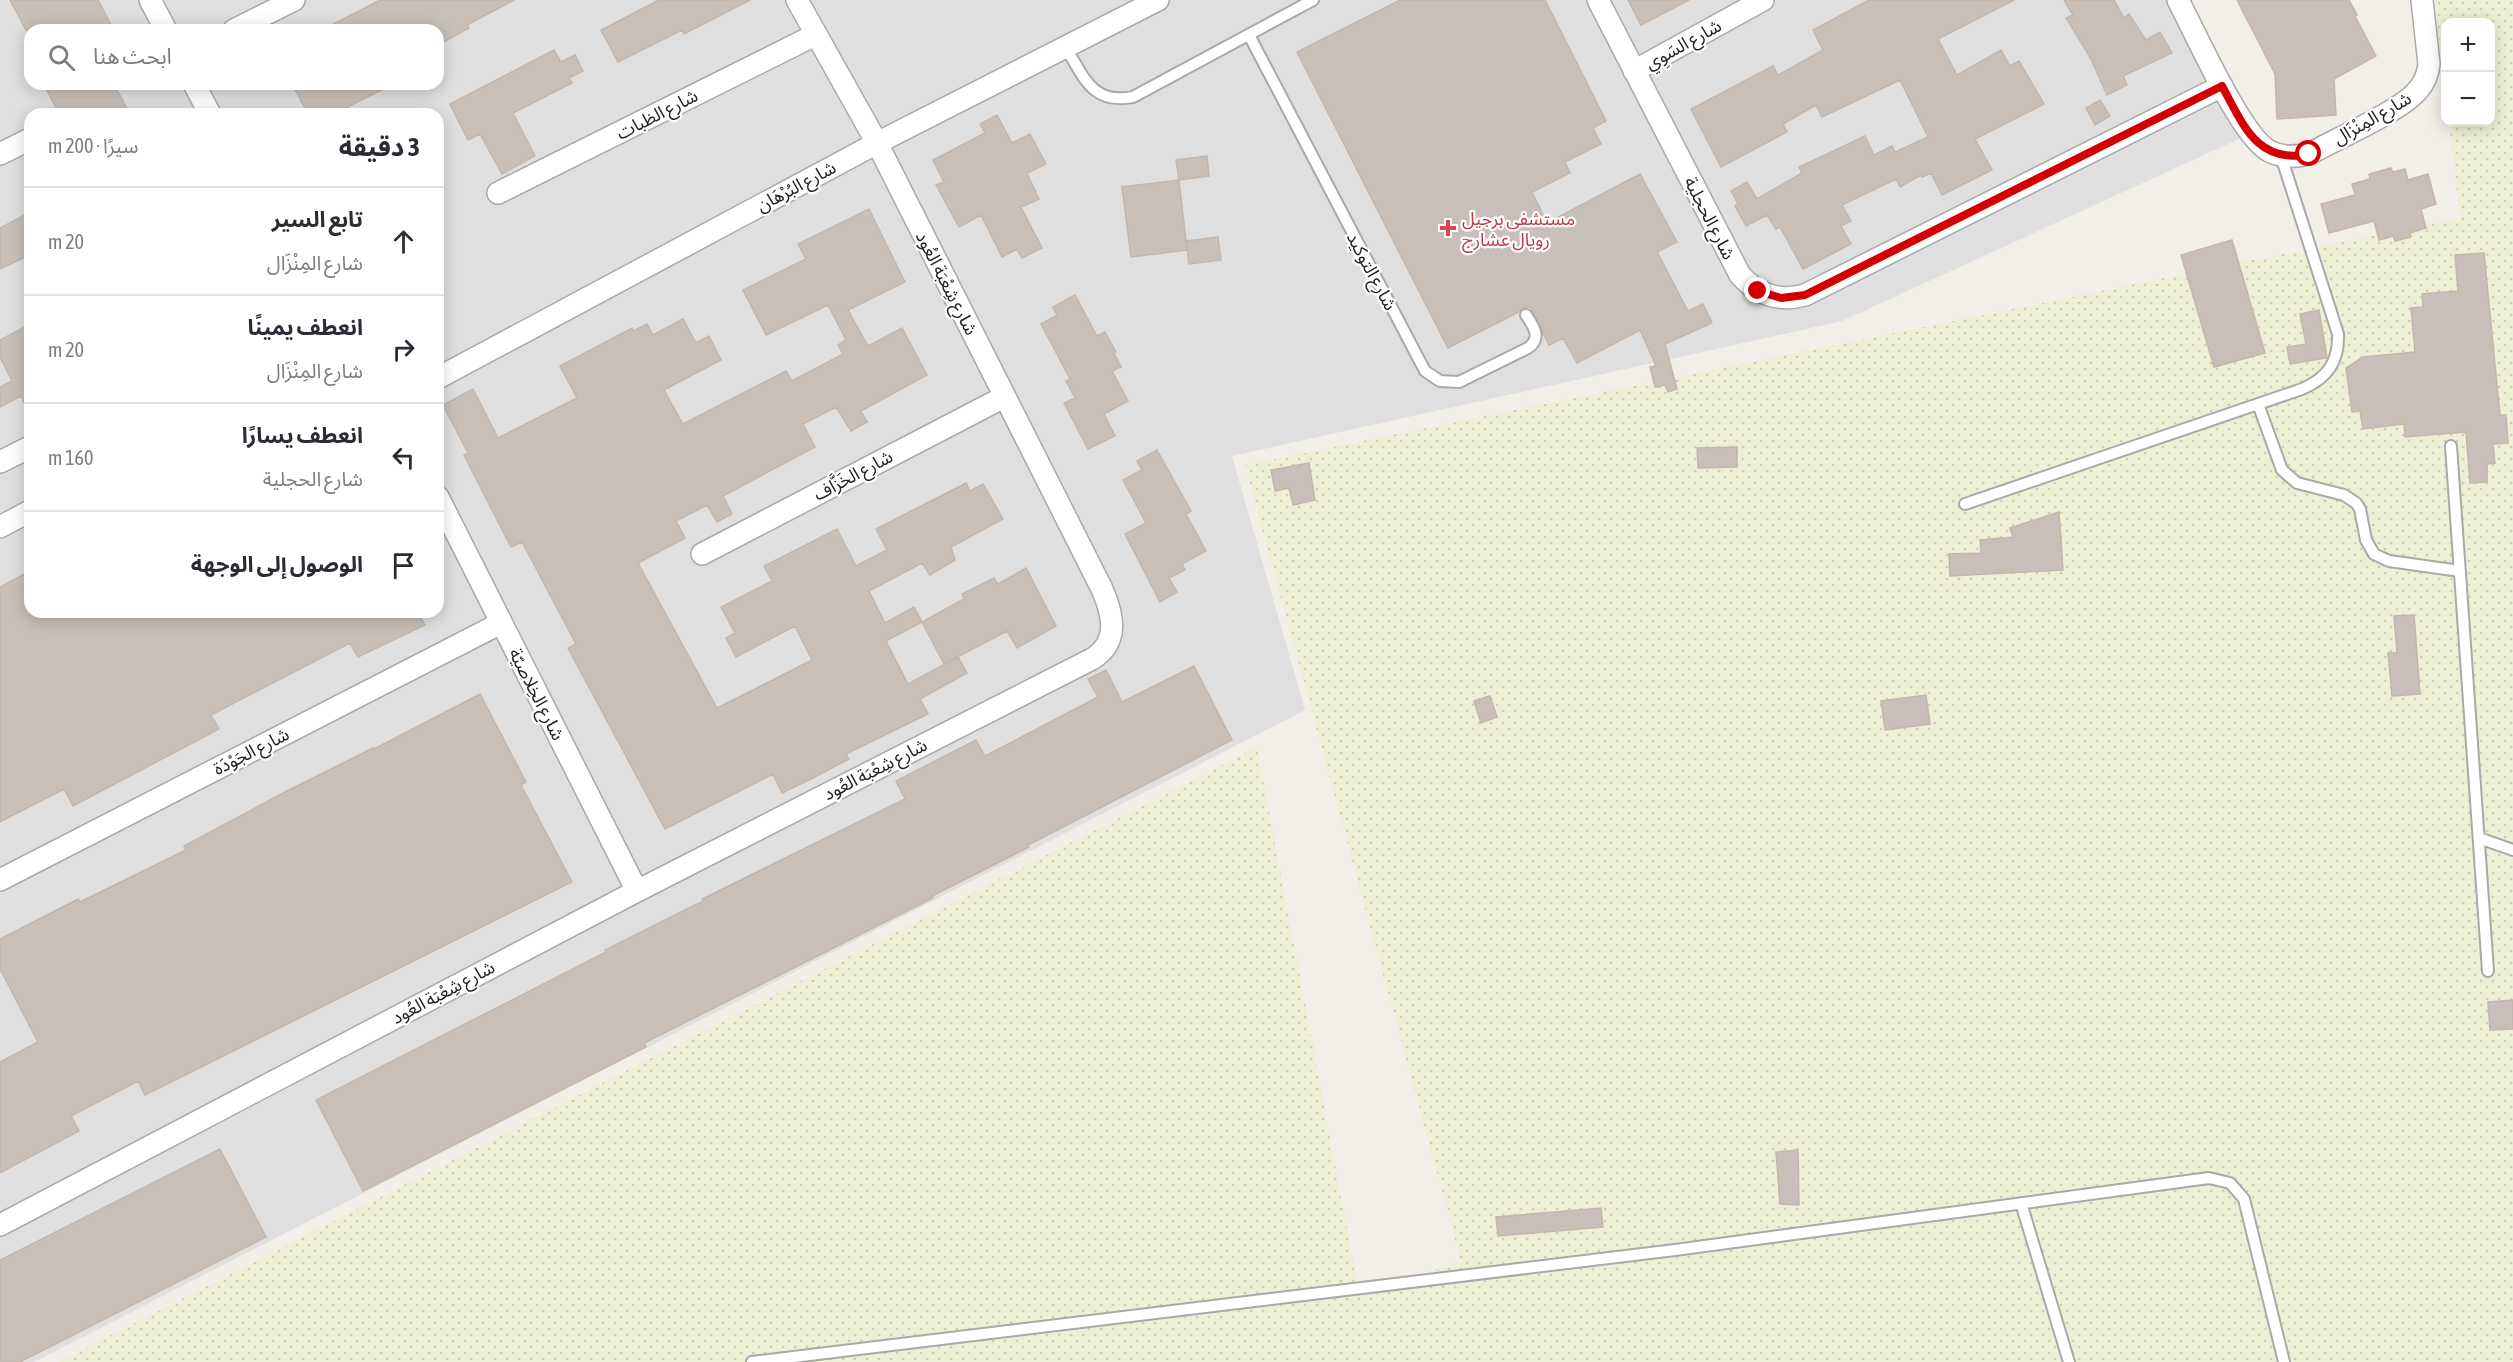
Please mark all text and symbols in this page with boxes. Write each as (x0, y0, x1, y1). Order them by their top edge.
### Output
street label: شارع السَوِي (1641, 14, 1727, 77)
map controls (2441, 18, 2495, 126)
button: + (2441, 18, 2495, 72)
search box (24, 24, 444, 90)
icon: search (45, 41, 78, 74)
text: ابحث هنا (93, 43, 172, 69)
button: − (2441, 72, 2495, 126)
street label: شارع الظبات (613, 85, 703, 147)
street label: شارع المِنْزَال (2329, 87, 2417, 152)
text: 3 دقيقة (339, 132, 420, 162)
text: سيرًا · 200 m (48, 134, 138, 157)
route start (2295, 140, 2321, 166)
street label: شارع البُرْهَان (753, 156, 841, 219)
street label: شارع الحجلية (1677, 173, 1740, 265)
text: تابع السير (272, 206, 363, 232)
place label: مستشفى برجيل رويال عشارج (1462, 208, 1575, 253)
marker: مستشفى برجيل رويال عشارج (1439, 219, 1457, 237)
icon: ahead (387, 225, 420, 258)
street label: شارع شِعْبَة العُود (908, 228, 982, 340)
street label: شارع التوكيد (1339, 228, 1401, 316)
text: 20 m (48, 230, 84, 253)
text: شارع المِنْزَال (267, 251, 363, 274)
route end (1744, 277, 1770, 303)
text: انعطف يمينًا (247, 314, 363, 340)
icon: right (387, 333, 420, 366)
text: 20 m (48, 338, 84, 361)
text: شارع المِنْزَال (267, 359, 363, 382)
text: انعطف يسارًا (242, 422, 363, 448)
icon: left (387, 441, 420, 474)
street label: شارع الخَزَّاف (809, 443, 898, 508)
text: 160 m (48, 446, 93, 469)
text: شارع الحجلية (263, 467, 363, 490)
icon: arrive (387, 549, 420, 582)
text: الوصول إلى الوجهة (191, 551, 363, 577)
street label: شارع الخِلاصيّة (501, 644, 569, 745)
street label: شارع الجَوْدَة (210, 723, 294, 783)
street label: شارع شِعْبَة العُود (820, 734, 932, 808)
street label: شارع شِعْبَة العُود (388, 956, 500, 1032)

